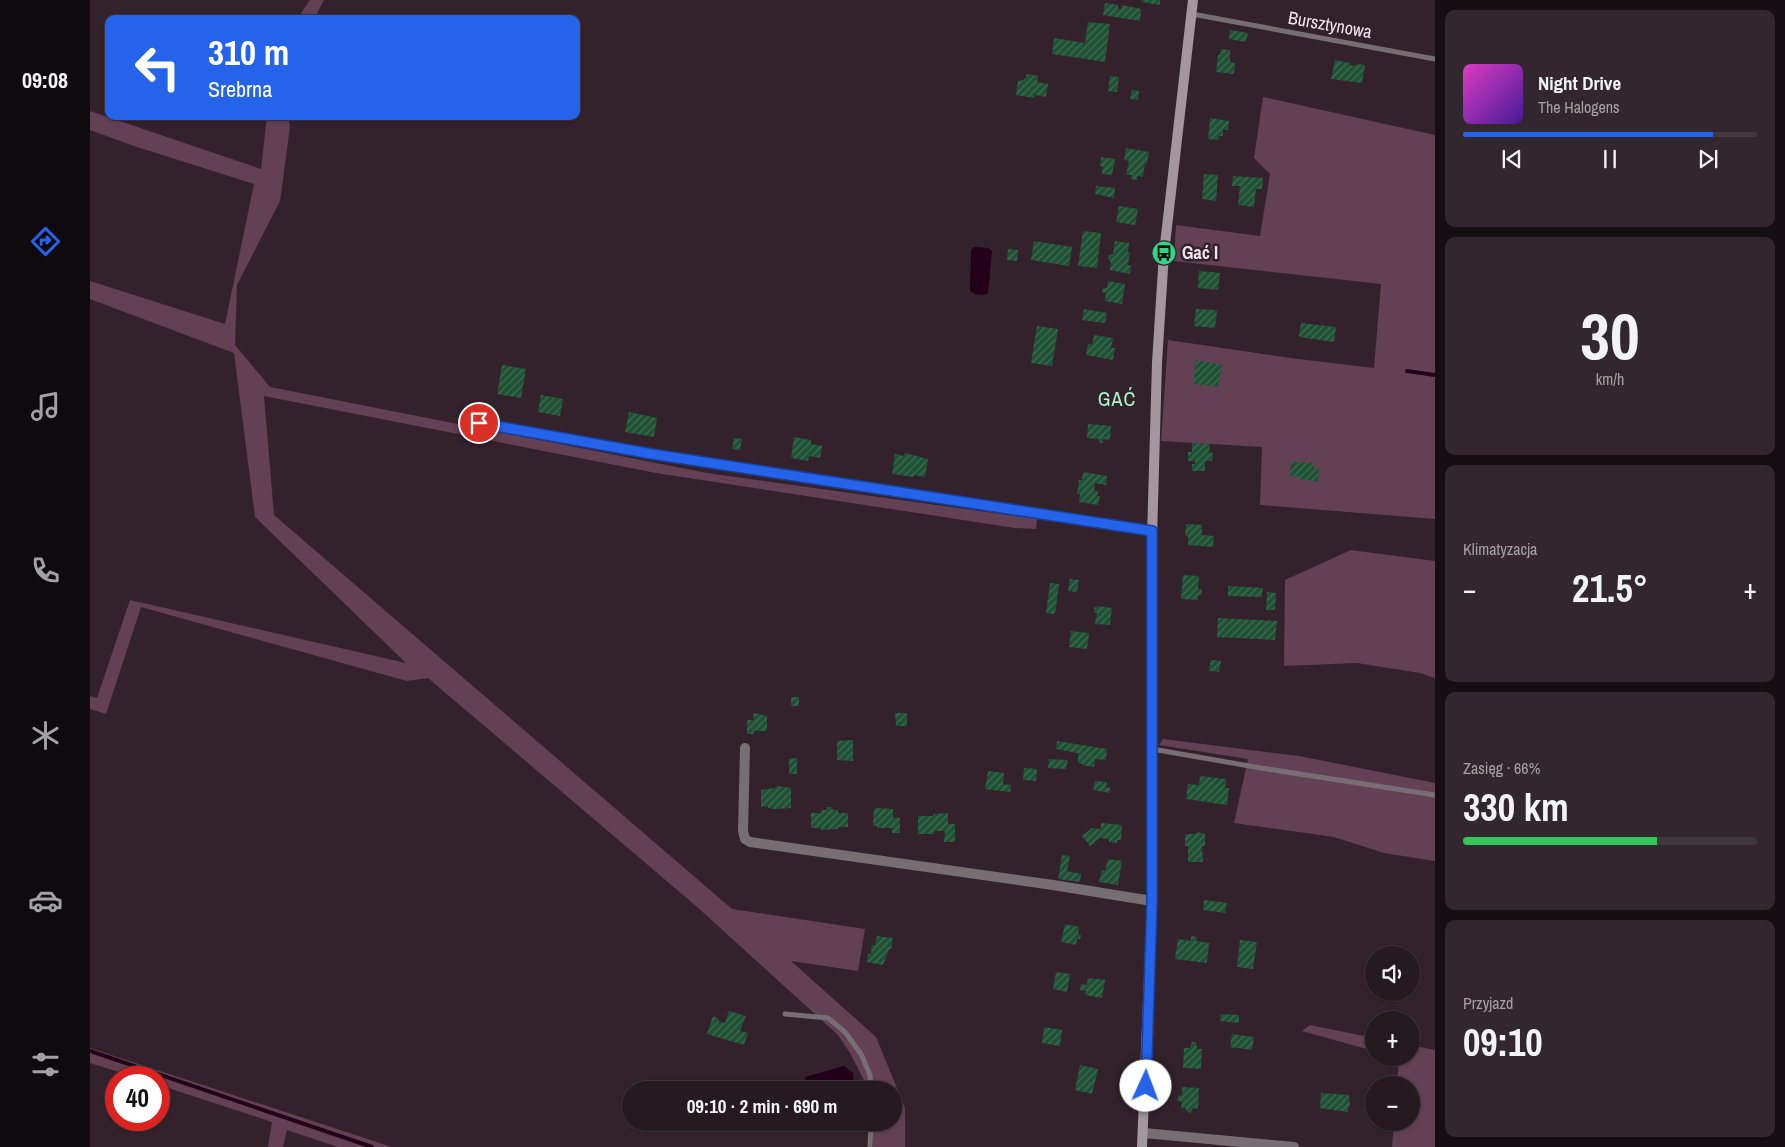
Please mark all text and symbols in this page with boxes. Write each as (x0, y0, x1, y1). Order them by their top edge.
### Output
street label: Bursztynowa (1286, 5, 1374, 44)
text: 310 m (208, 29, 289, 76)
icon: left (125, 35, 190, 100)
text: 09:08 (22, 65, 68, 95)
text: Night Drive (1538, 70, 1621, 96)
text: Srebrna (208, 74, 272, 104)
text: The Halogens (1538, 96, 1620, 118)
icon: previous (1498, 145, 1526, 173)
icon: pause (1596, 145, 1624, 173)
icon: next (1694, 145, 1722, 173)
icon: directions (28, 224, 63, 259)
bus stop icon: Gać I (1151, 240, 1177, 266)
place label: Gać I (1182, 240, 1218, 265)
text: 30 (1580, 292, 1640, 379)
text: km/h (1596, 368, 1624, 390)
district label: GAĆ (1098, 385, 1136, 412)
icon: music (28, 389, 63, 424)
pin (458, 402, 500, 444)
icon: arrive (465, 409, 493, 437)
text: Klimatyzacja (1463, 538, 1537, 560)
icon: phone (28, 553, 63, 588)
text: 21.5° (1572, 563, 1648, 614)
text: − (1463, 570, 1476, 608)
text: + (1744, 570, 1757, 608)
icon: climate (28, 718, 63, 753)
text: Zasięg · 66% (1463, 757, 1540, 779)
text: 330 km (1463, 782, 1569, 833)
icon: car (28, 883, 63, 918)
map controls (1365, 946, 1420, 1131)
button: sound (1365, 946, 1420, 1001)
text: Przyjazd (1463, 992, 1513, 1014)
button: + (1365, 1011, 1420, 1066)
text: 09:10 (1463, 1017, 1543, 1068)
icon: filters (28, 1047, 63, 1082)
position arrow (1119, 1059, 1171, 1111)
speed limit sign: 40 (105, 1066, 170, 1131)
button: − (1365, 1076, 1420, 1131)
text: 09:10 · 2 min · 690 m (687, 1093, 837, 1119)

